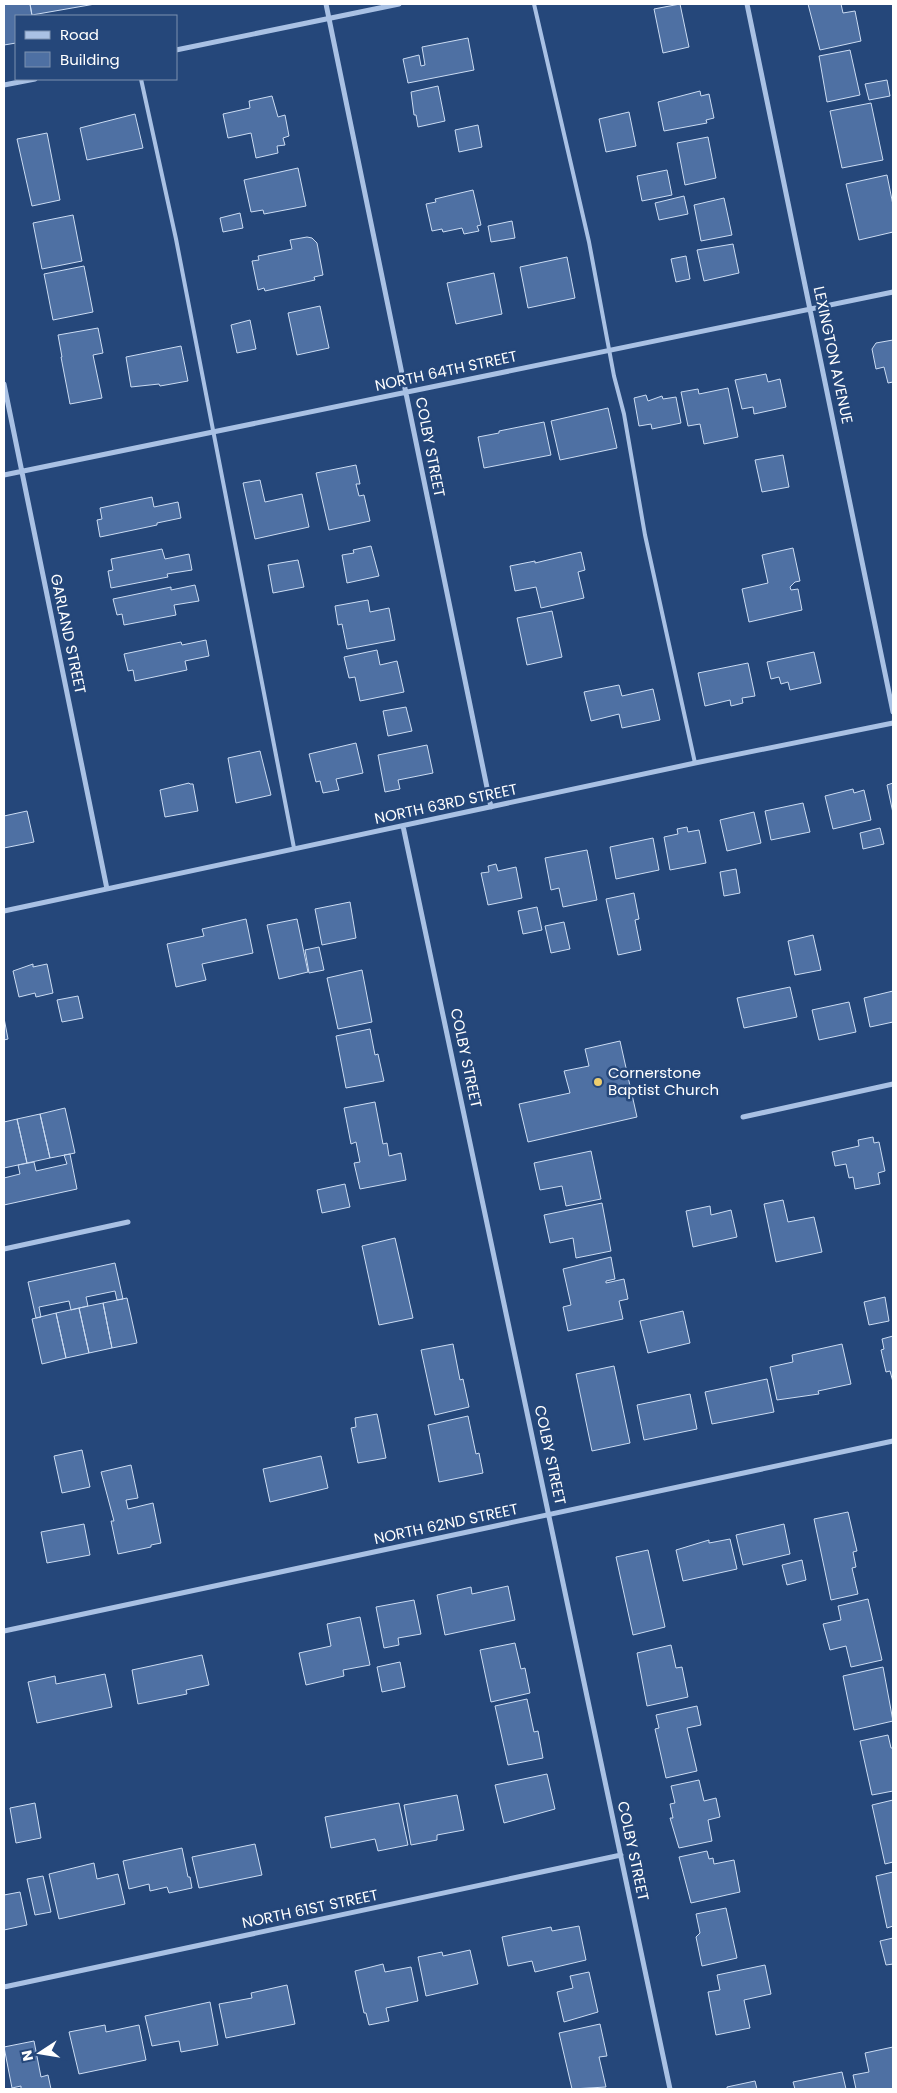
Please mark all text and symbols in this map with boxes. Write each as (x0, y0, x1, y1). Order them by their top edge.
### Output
legend (15, 15, 178, 80)
text: Road (60, 24, 99, 45)
text: Building (60, 49, 120, 70)
street label: LEXINGTON AVENUE (809, 284, 858, 426)
street label: NORTH 64TH STREET (373, 345, 519, 396)
street label: COLBY STREET (411, 395, 450, 499)
street label: GARLAND STREET (46, 572, 91, 696)
street label: NORTH 63RD STREET (373, 778, 519, 829)
street label: COLBY STREET (446, 1006, 487, 1110)
place label: Cornerstone Baptist Church (608, 1062, 719, 1100)
marker: Cornerstone Baptist Church (592, 1076, 604, 1088)
street label: COLBY STREET (530, 1403, 571, 1507)
street label: NORTH 62ND STREET (372, 1498, 520, 1549)
street label: COLBY STREET (613, 1799, 654, 1903)
street label: NORTH 61ST STREET (240, 1884, 380, 1933)
north arrow (15, 2028, 65, 2078)
text: N (16, 2048, 38, 2063)

